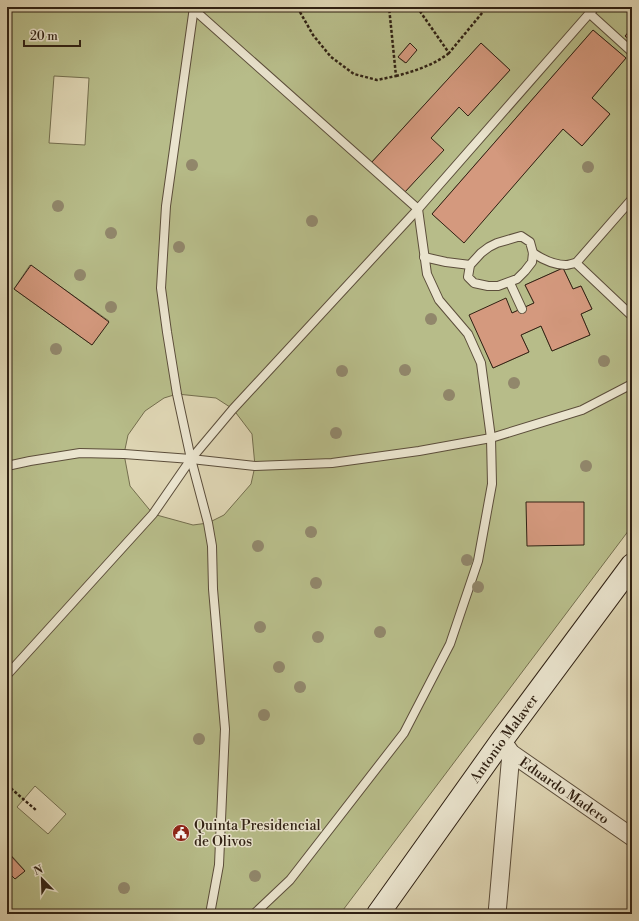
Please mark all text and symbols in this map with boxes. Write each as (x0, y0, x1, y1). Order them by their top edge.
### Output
scale bar (24, 22, 80, 48)
text: 20 m (30, 29, 58, 44)
street label: Antonio Malaver (466, 691, 543, 787)
street label: Eduardo Madero (515, 753, 613, 829)
place label: Quinta Presidencial de Olivos (194, 817, 321, 851)
public building icon: Quinta Presidencial de Olivos (171, 823, 191, 843)
north arrow (22, 859, 62, 899)
text: N (32, 862, 45, 879)

